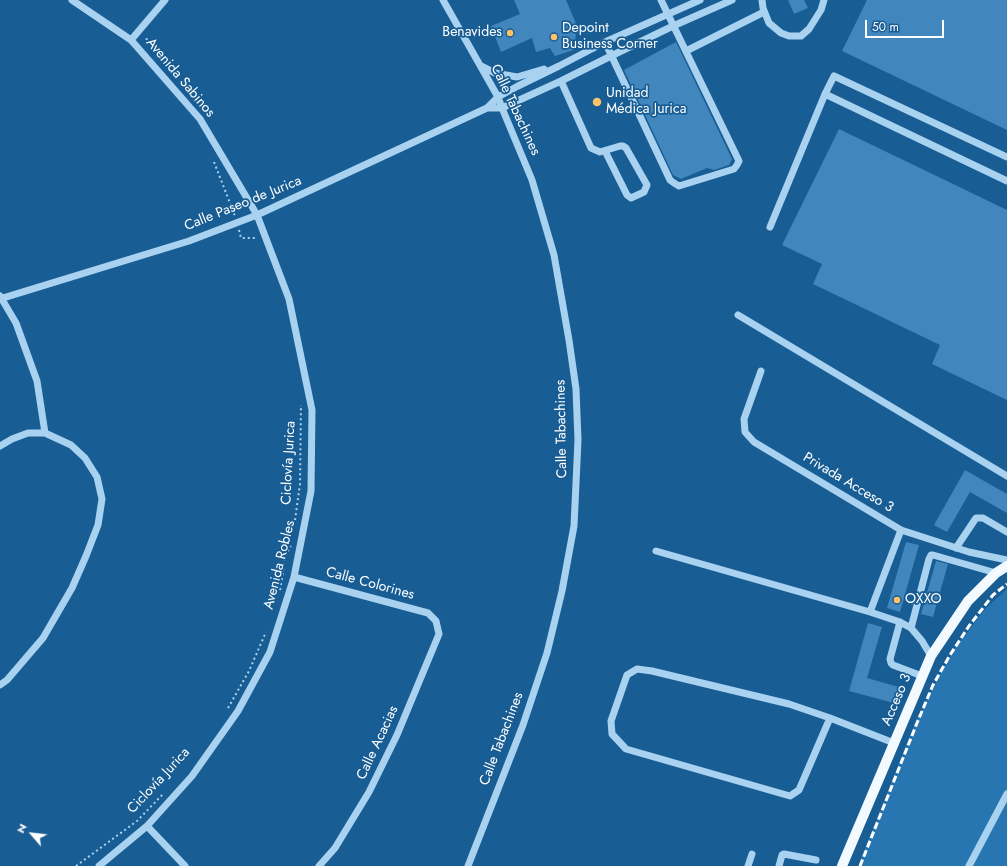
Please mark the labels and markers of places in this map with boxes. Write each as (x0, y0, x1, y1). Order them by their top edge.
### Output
place label: Depoint Business Corner (562, 21, 658, 54)
place label: Benavides (442, 25, 502, 41)
marker: Benavides (505, 28, 515, 38)
marker: Depoint Business Corner (549, 32, 559, 42)
place label: Unidad Médica Jurica (606, 86, 686, 118)
marker: Unidad Médica Jurica (591, 96, 603, 108)
place label: OXXO (905, 592, 942, 608)
marker: OXXO (892, 595, 902, 605)

